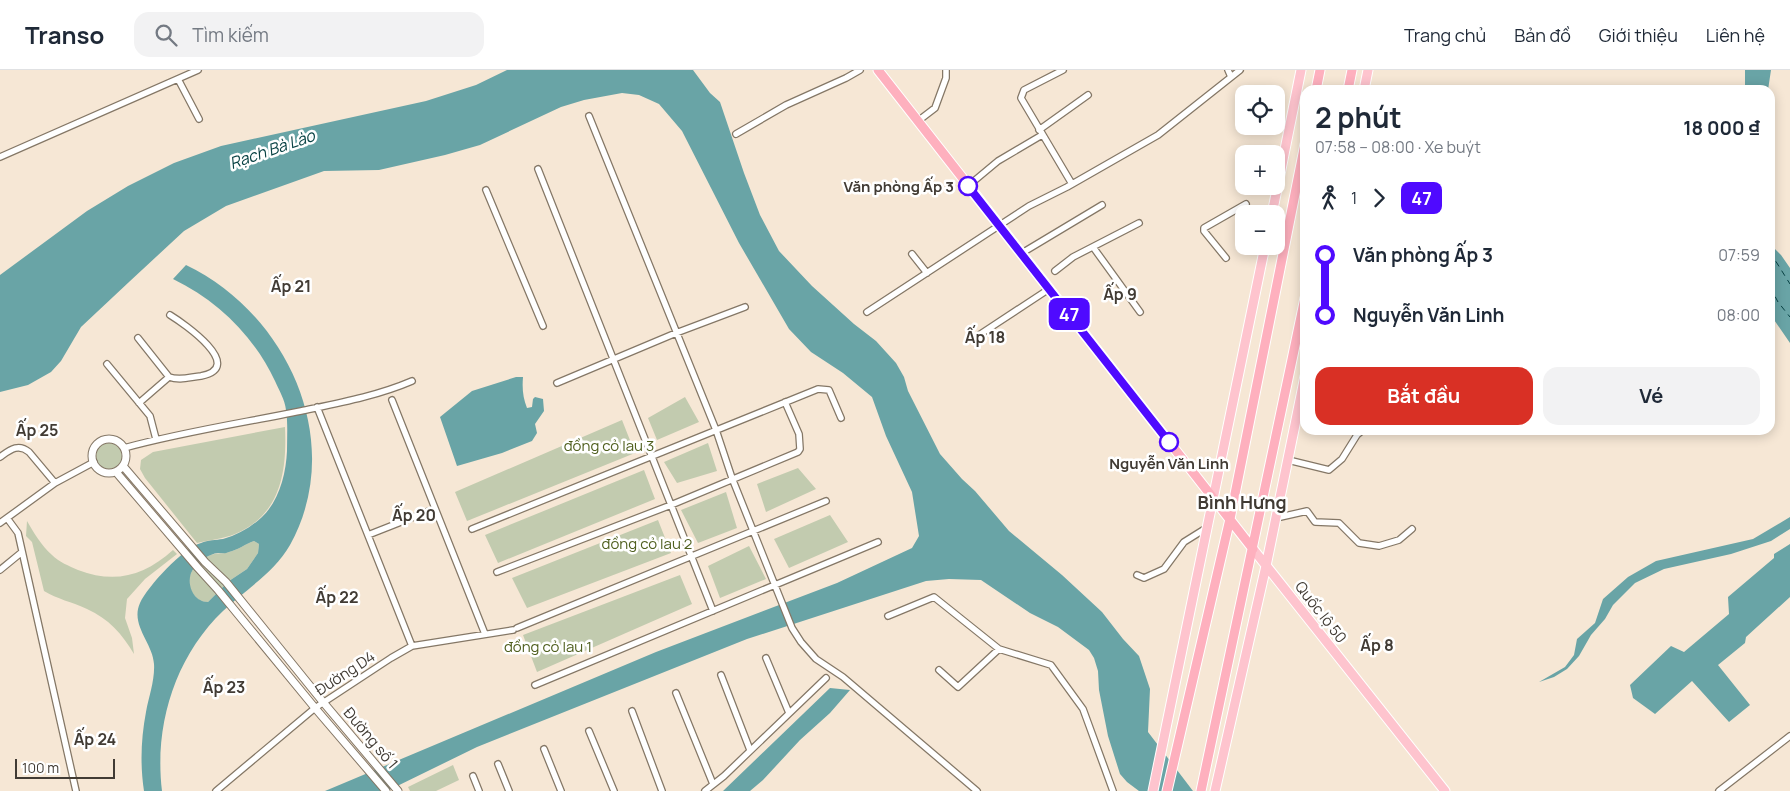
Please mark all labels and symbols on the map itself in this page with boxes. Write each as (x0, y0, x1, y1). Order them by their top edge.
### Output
water label: Rạch Bà Lào (226, 124, 319, 174)
place label: Văn phòng Ấp 3 (844, 176, 954, 197)
marker: Văn phòng Ấp 3 (958, 176, 978, 196)
district label: Ấp 21 (271, 274, 311, 297)
district label: Ấp 9 (1103, 282, 1137, 305)
line badge: 47 (1046, 298, 1092, 330)
district label: Ấp 18 (965, 325, 1005, 348)
district label: Ấp 25 (16, 418, 58, 441)
marker: Nguyễn Văn Linh (1159, 432, 1179, 452)
park label: đồng cỏ lau 3 (564, 435, 654, 456)
place label: Nguyễn Văn Linh (1109, 453, 1229, 474)
district label: Bình Hưng (1197, 490, 1287, 514)
district label: Ấp 20 (392, 503, 436, 526)
park label: đồng cỏ lau 2 (602, 533, 692, 554)
street label: Quốc lộ 50 (1290, 577, 1352, 647)
district label: Ấp 22 (316, 585, 358, 608)
district label: Ấp 8 (1360, 633, 1394, 656)
park label: đồng cỏ lau 1 (504, 636, 592, 657)
street label: Đường D4 (311, 646, 379, 700)
district label: Ấp 23 (203, 675, 245, 698)
street label: Đường số 1 (339, 703, 403, 773)
district label: Ấp 24 (74, 727, 116, 750)
scale bar (15, 756, 115, 779)

